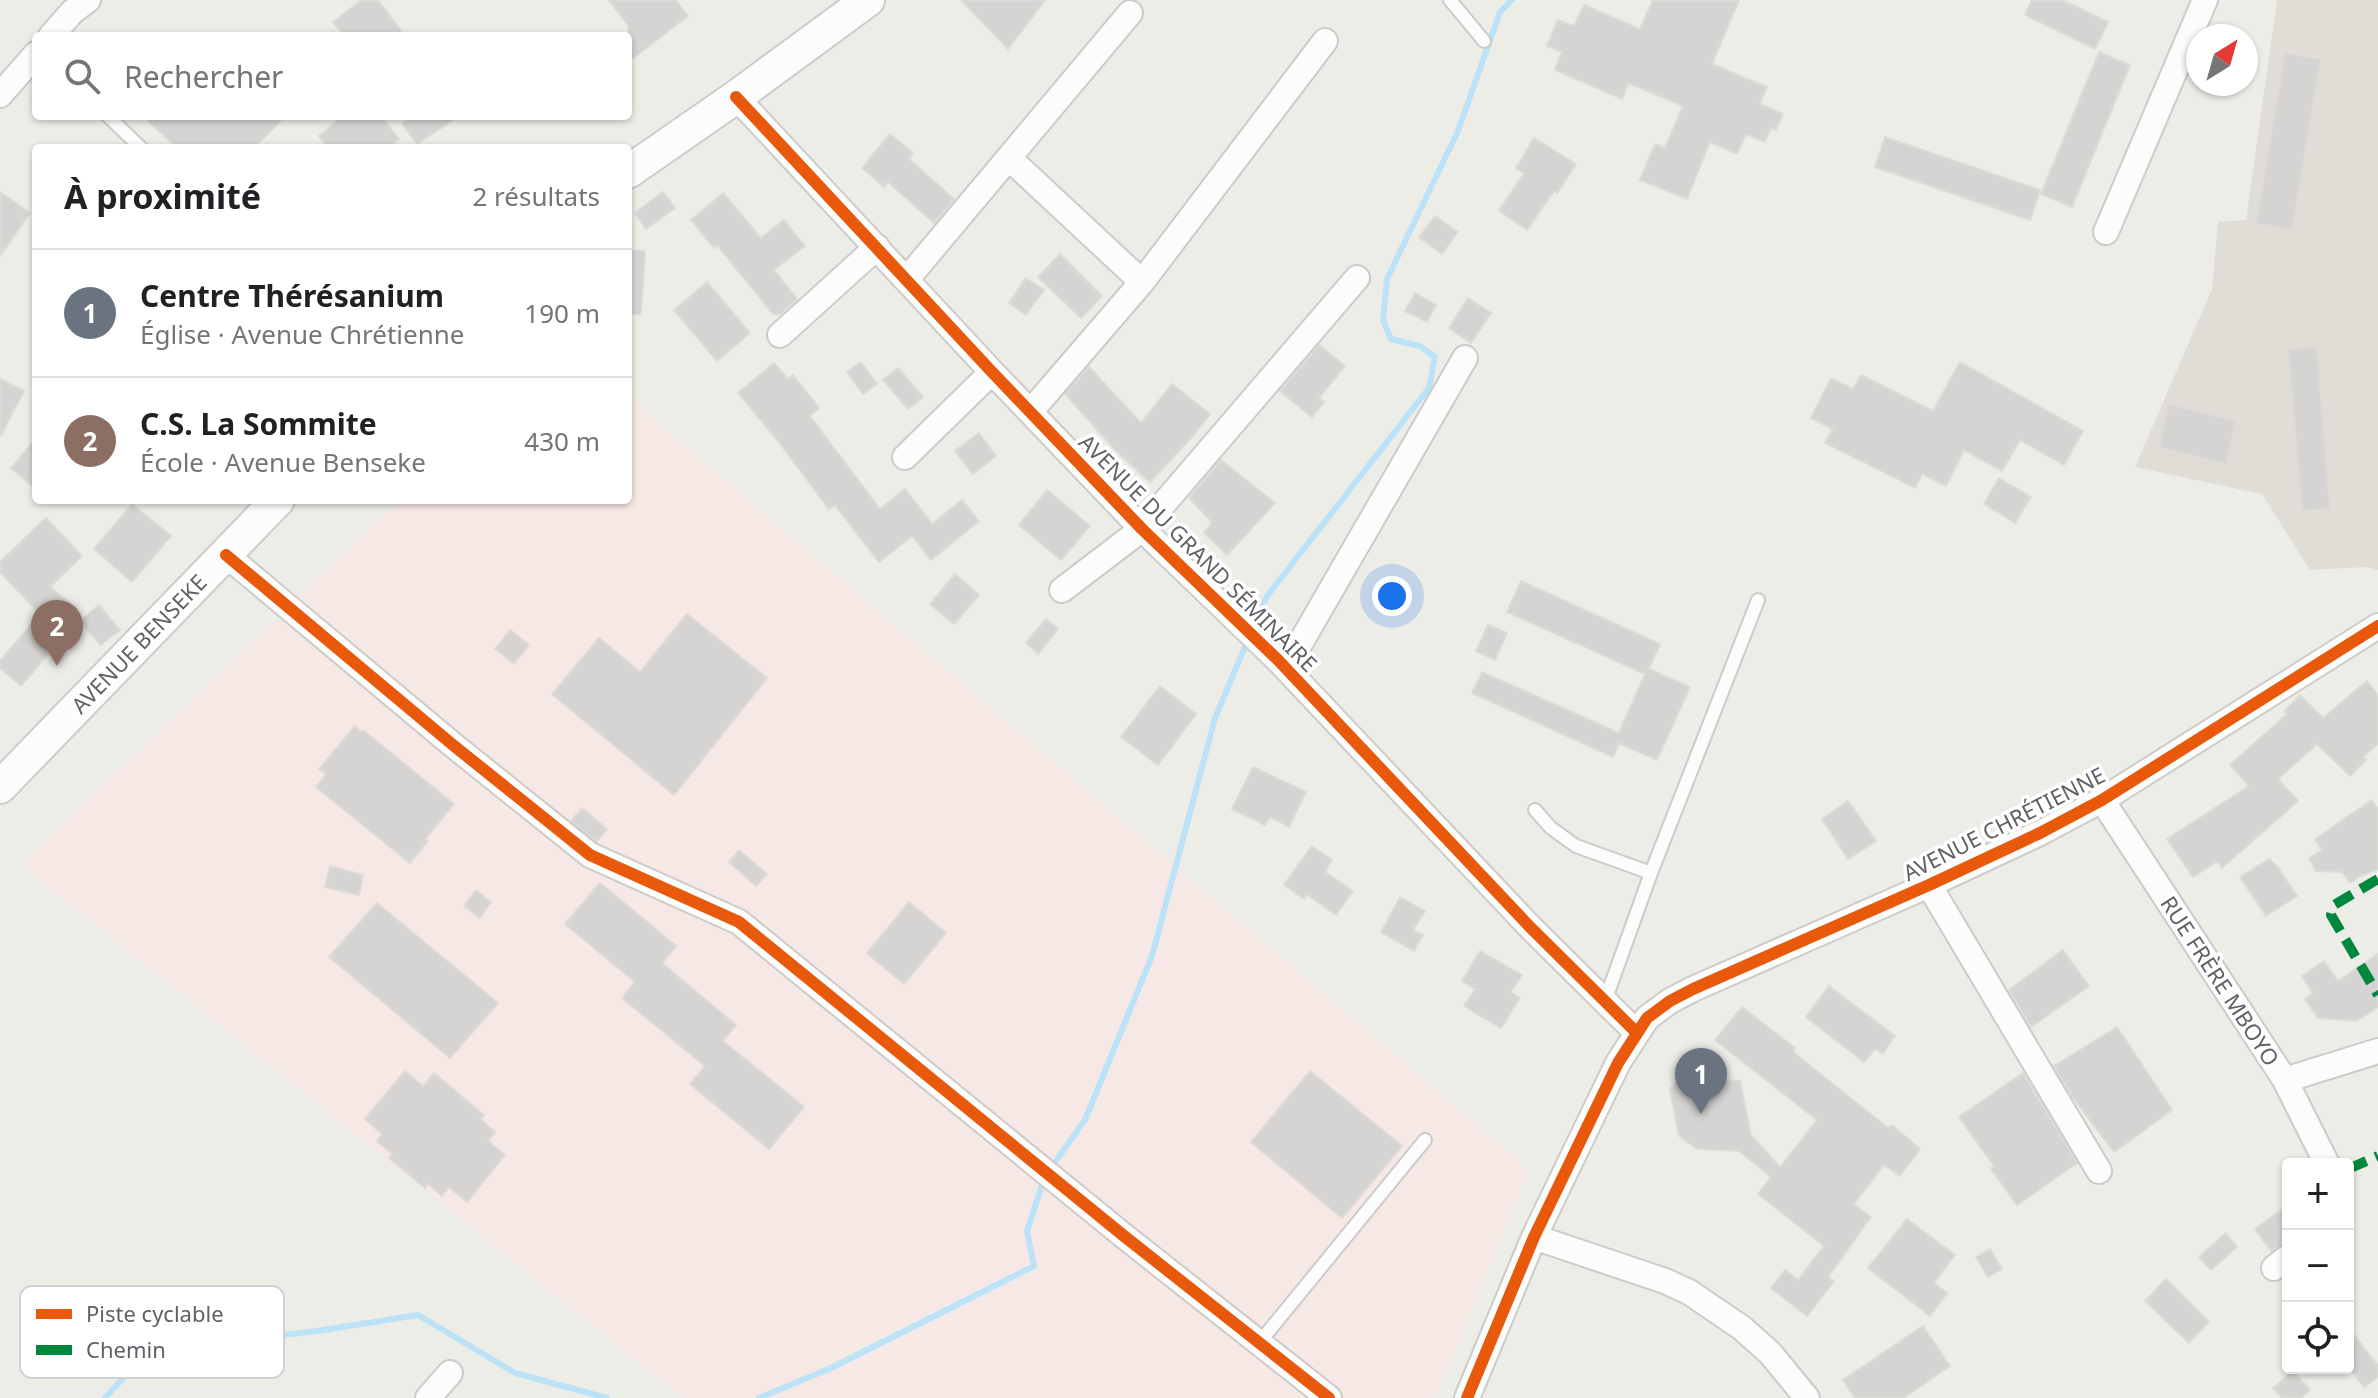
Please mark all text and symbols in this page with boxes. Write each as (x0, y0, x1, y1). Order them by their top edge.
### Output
north arrow (2186, 24, 2258, 96)
search box (32, 32, 632, 120)
icon: search (60, 54, 104, 98)
text: Rechercher (124, 56, 283, 97)
text: À proximité (64, 173, 261, 219)
text: 2 résultats (472, 178, 600, 214)
text: Centre Thérésanium (140, 275, 444, 316)
text: 1 (83, 295, 97, 331)
text: 190 m (524, 295, 600, 331)
text: Église · Avenue Chrétienne (140, 316, 464, 352)
text: C.S. La Sommite (140, 403, 377, 444)
text: 2 (83, 423, 97, 459)
text: 430 m (524, 423, 600, 459)
street label: AVENUE DU GRAND SÉMINAIRE (1073, 427, 1324, 678)
text: École · Avenue Benseke (140, 444, 426, 480)
street label: AVENUE BENSEKE (64, 567, 213, 719)
your location (1372, 576, 1412, 616)
pin: 2 (31, 600, 83, 666)
street label: AVENUE CHRÉTIENNE (1897, 759, 2110, 887)
street label: RUE FRÈRE MBOYO (2155, 890, 2287, 1071)
pin: 1 (1675, 1048, 1727, 1114)
map controls (2282, 1158, 2354, 1374)
button: + (2282, 1158, 2354, 1230)
button: − (2282, 1230, 2354, 1302)
legend (20, 1286, 284, 1378)
text: Piste cyclable (86, 1298, 224, 1328)
button: locate (2282, 1302, 2354, 1374)
text: Chemin (86, 1334, 166, 1364)

